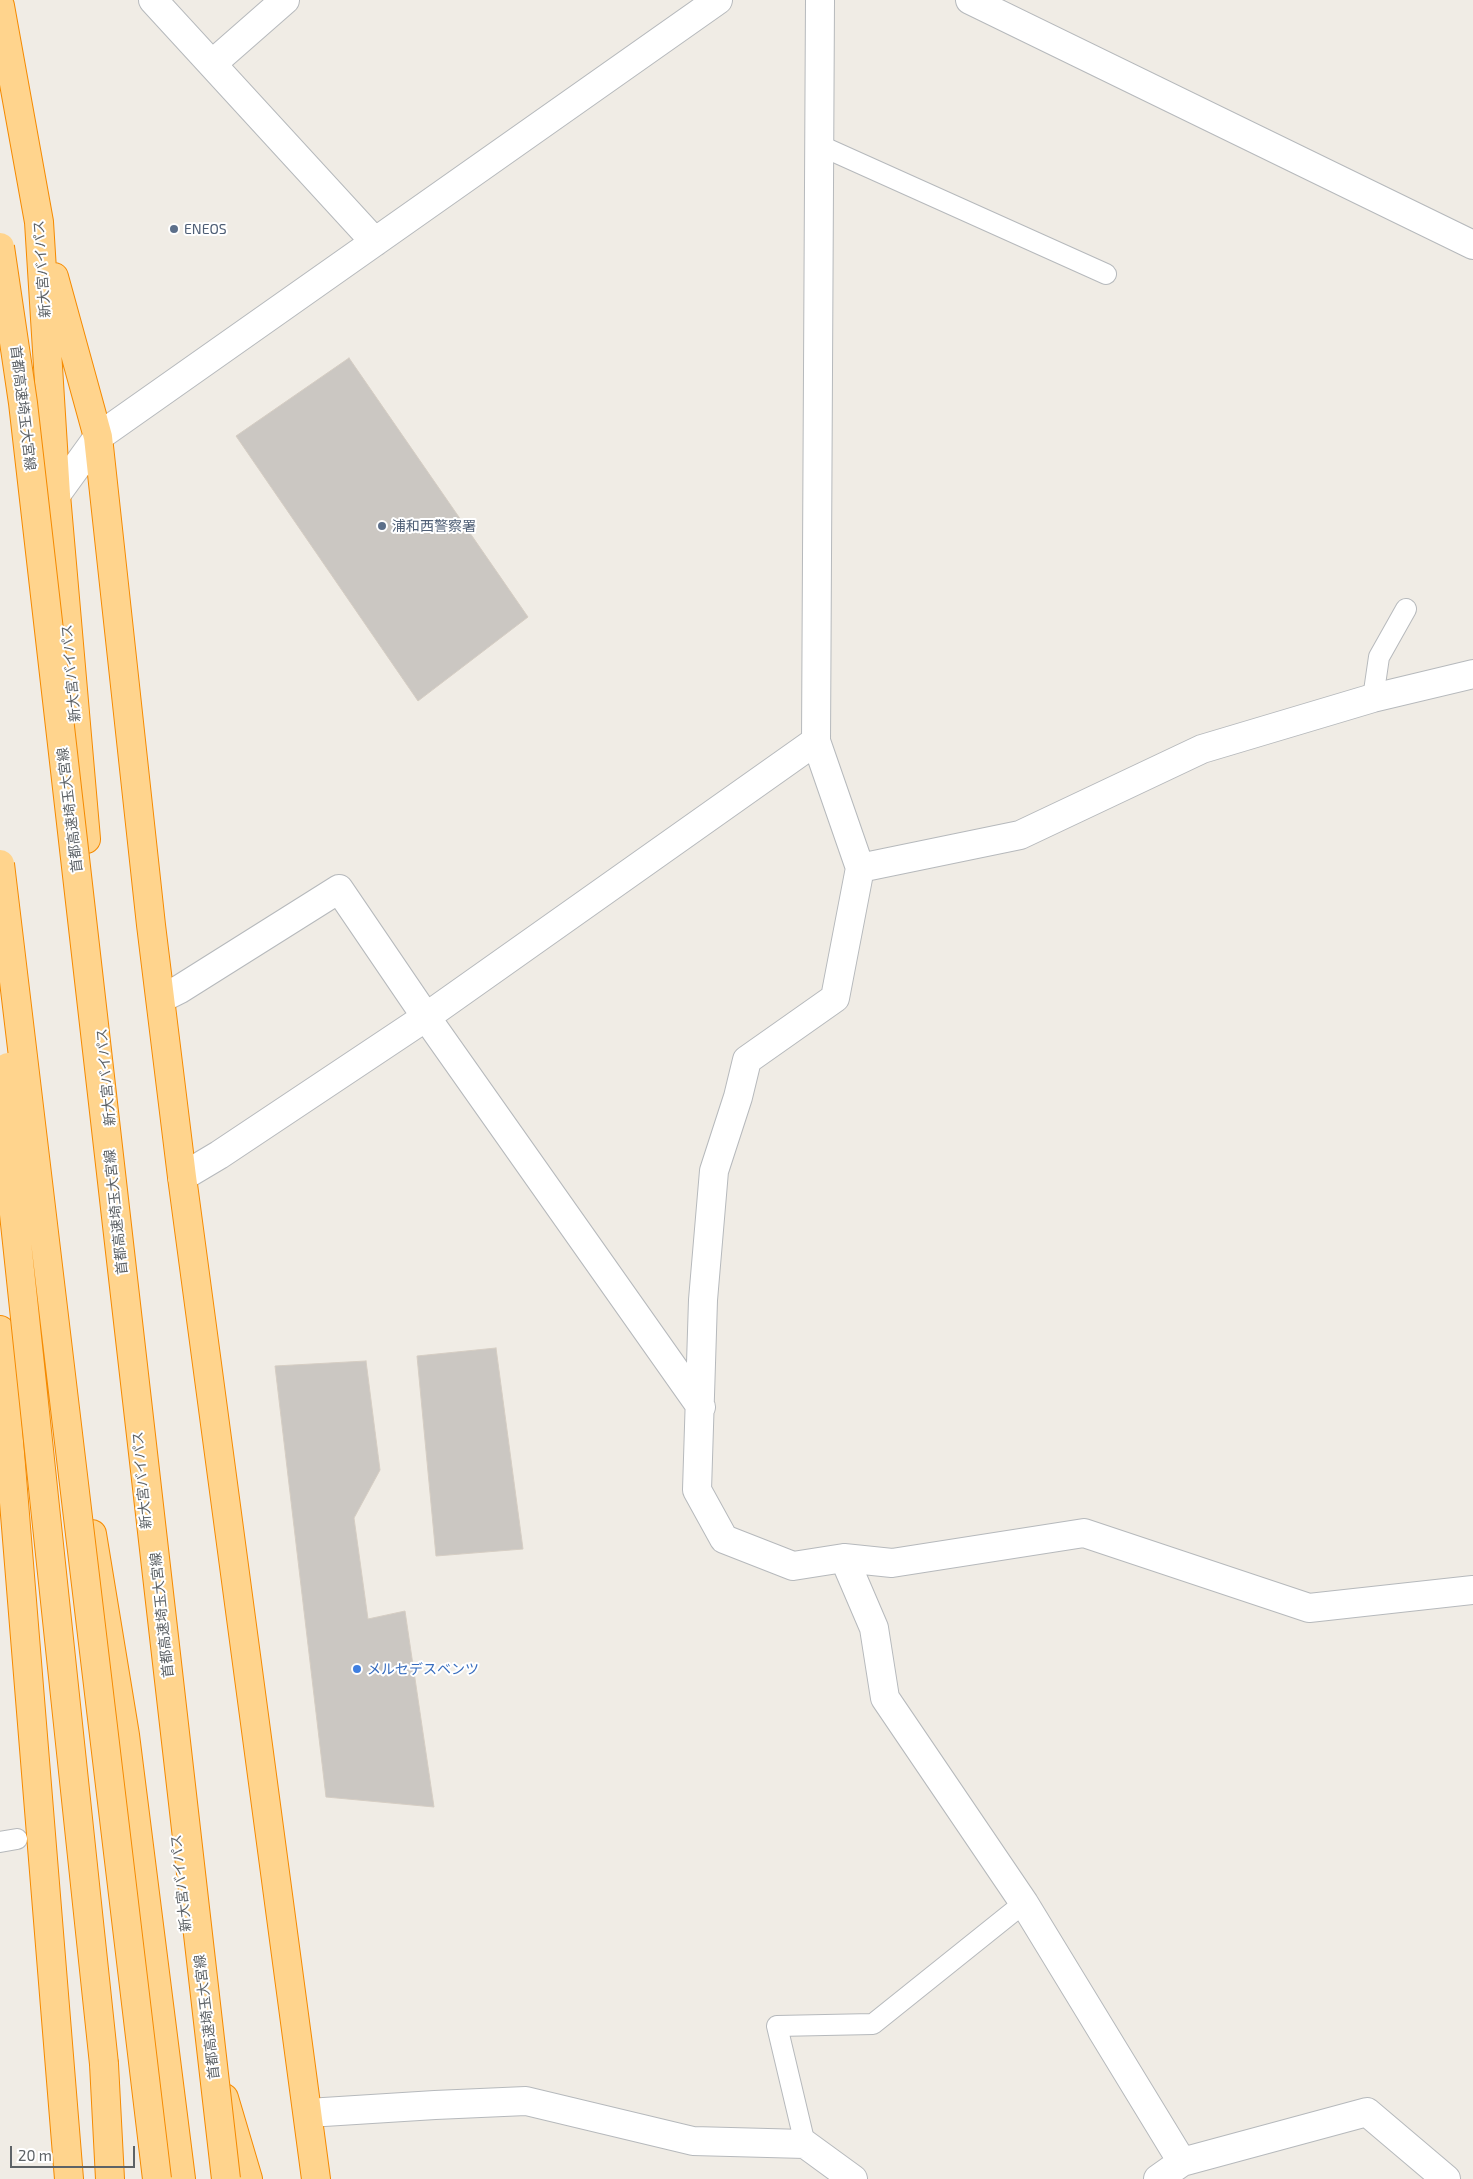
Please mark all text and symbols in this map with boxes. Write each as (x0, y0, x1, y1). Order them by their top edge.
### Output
street label: 新大宮バイパス (30, 220, 54, 318)
place label: ENEOS (184, 221, 227, 237)
marker: ENEOS (168, 223, 180, 235)
street label: 首都高速埼玉大宮線 (7, 344, 39, 472)
place label: 浦和西警察署 (392, 518, 476, 534)
marker: 浦和西警察署 (376, 520, 388, 532)
street label: 新大宮バイパス (58, 623, 84, 723)
street label: 首都高速埼玉大宮線 (54, 746, 86, 874)
street label: 新大宮バイパス (93, 1027, 119, 1127)
street label: 首都高速埼玉大宮線 (101, 1148, 131, 1276)
street label: 新大宮バイパス (129, 1430, 155, 1530)
street label: 首都高速埼玉大宮線 (147, 1551, 177, 1679)
place label: メルセデスベンツ (367, 1661, 479, 1677)
marker: メルセデスベンツ (351, 1663, 363, 1675)
street label: 新大宮バイパス (168, 1833, 194, 1933)
street label: 首都高速埼玉大宮線 (191, 1953, 223, 2081)
scale bar (12, 2136, 138, 2168)
text: 20 m (18, 2146, 52, 2164)

